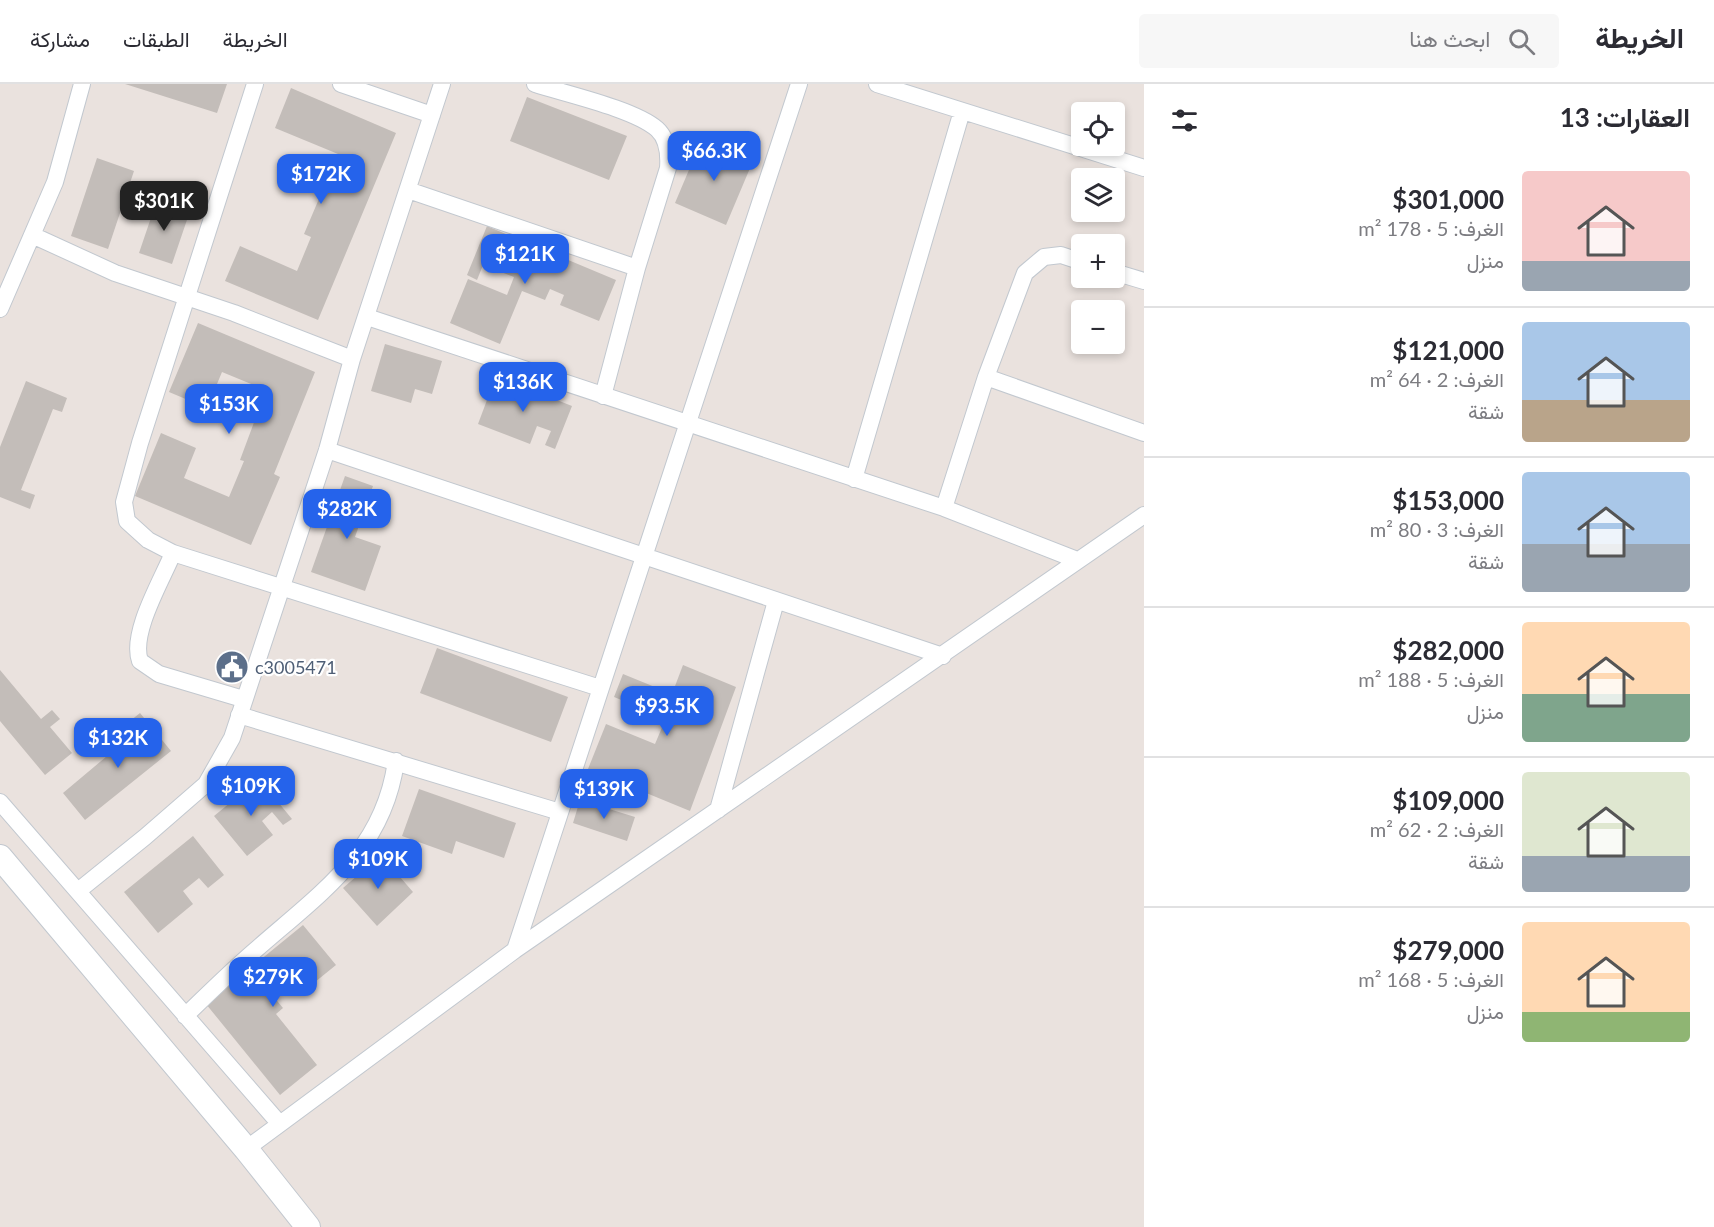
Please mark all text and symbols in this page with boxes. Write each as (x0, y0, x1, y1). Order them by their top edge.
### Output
search box (1139, 14, 1559, 68)
text: الخريطة (1595, 20, 1684, 54)
text: ابحث هنا (1409, 25, 1490, 52)
icon: search (1505, 25, 1538, 58)
text: مشاركة (30, 26, 90, 51)
text: الطبقات (123, 26, 190, 51)
text: الخريطة (223, 26, 288, 51)
text: العقارات: 13 (1560, 101, 1690, 133)
map controls (1071, 102, 1125, 354)
button: locate (1071, 102, 1125, 156)
icon: filters (1168, 104, 1201, 137)
pin: $66.3K (665, 131, 763, 182)
text: $66.3K (682, 138, 746, 162)
pin: $172K (279, 154, 363, 205)
text: $172K (291, 161, 351, 185)
button: layers (1071, 168, 1125, 222)
pin: $301K (122, 181, 206, 232)
text: $301,000 (1392, 183, 1504, 215)
text: $301K (134, 188, 194, 212)
icon: home (1570, 195, 1642, 267)
text: الغرف: 5 · 178 m² (1358, 216, 1504, 240)
pin: $121K (483, 234, 567, 285)
button: + (1071, 234, 1125, 288)
text: $121K (495, 241, 555, 265)
text: منزل (1467, 248, 1504, 272)
button: − (1071, 300, 1125, 354)
text: $121,000 (1392, 334, 1504, 366)
icon: home (1570, 346, 1642, 418)
pin: $136K (481, 362, 565, 413)
text: الغرف: 2 · 64 m² (1370, 367, 1504, 391)
text: $136K (493, 369, 553, 393)
pin: $153K (187, 384, 271, 435)
text: $153K (199, 391, 259, 415)
text: شقة (1468, 399, 1504, 423)
text: $153,000 (1392, 484, 1504, 516)
pin: $282K (305, 489, 389, 540)
text: $282K (317, 496, 377, 520)
icon: home (1570, 496, 1642, 568)
text: الغرف: 3 · 80 m² (1370, 517, 1504, 541)
text: شقة (1468, 549, 1504, 573)
text: $282,000 (1392, 634, 1504, 666)
icon: home (1570, 646, 1642, 718)
public building icon: c3005471 (214, 649, 250, 685)
place label: c3005471 (255, 656, 337, 678)
text: الغرف: 5 · 188 m² (1358, 667, 1504, 691)
pin: $93.5K (618, 686, 716, 737)
text: $93.5K (635, 693, 699, 717)
text: منزل (1467, 699, 1504, 723)
pin: $132K (76, 718, 160, 769)
text: $132K (88, 725, 148, 749)
pin: $109K (209, 766, 293, 817)
pin: $139K (562, 769, 646, 820)
text: $109K (221, 773, 281, 797)
text: $139K (574, 776, 634, 800)
text: $109,000 (1392, 784, 1504, 816)
icon: home (1570, 796, 1642, 868)
text: الغرف: 2 · 62 m² (1370, 817, 1504, 841)
pin: $109K (336, 839, 420, 890)
text: $109K (348, 846, 408, 870)
text: شقة (1468, 849, 1504, 873)
text: $279,000 (1392, 934, 1504, 966)
icon: home (1570, 946, 1642, 1018)
pin: $279K (231, 957, 315, 1008)
text: $279K (243, 964, 303, 988)
text: الغرف: 5 · 168 m² (1358, 967, 1504, 991)
text: منزل (1467, 999, 1504, 1023)

